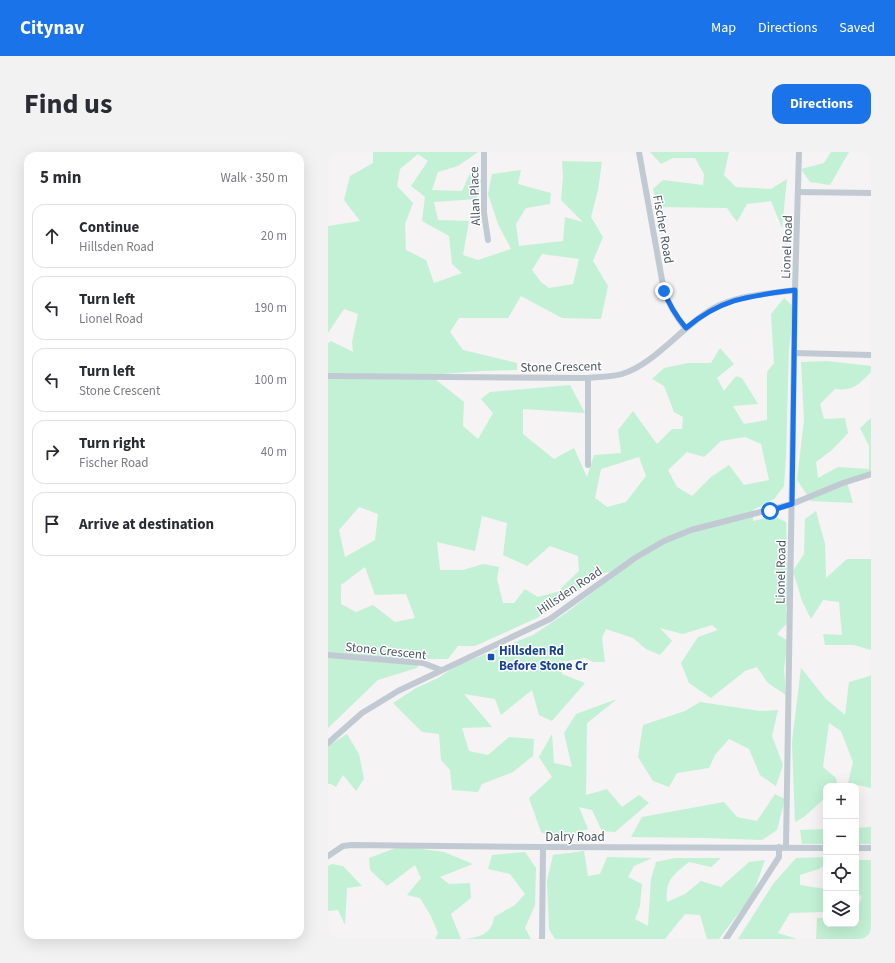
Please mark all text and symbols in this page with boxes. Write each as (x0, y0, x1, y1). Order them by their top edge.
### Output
text: Citynav (20, 15, 84, 42)
text: Map (711, 18, 736, 38)
text: Directions (758, 18, 817, 38)
text: Saved (839, 18, 875, 38)
text: Find us (24, 84, 112, 124)
button: Directions (772, 84, 871, 124)
text: 5 min (40, 166, 81, 190)
street label: Allan Place (465, 166, 485, 226)
text: Walk · 350 m (220, 169, 288, 187)
street label: Fischer Road (648, 193, 678, 265)
street label: Lionel Road (777, 215, 797, 279)
text: Continue (79, 217, 139, 238)
icon: ahead (41, 225, 63, 247)
text: 20 m (261, 227, 287, 245)
text: Hillsden Road (79, 238, 154, 256)
route end (655, 282, 673, 300)
text: Turn left (79, 289, 135, 310)
icon: left (41, 297, 63, 319)
text: 190 m (254, 299, 287, 317)
text: Lionel Road (79, 310, 143, 328)
street label: Stone Crescent (520, 357, 602, 377)
text: Turn left (79, 361, 135, 382)
icon: left (41, 369, 63, 391)
text: 100 m (254, 371, 287, 389)
text: Stone Crescent (79, 382, 160, 400)
text: Turn right (79, 433, 145, 454)
icon: right (41, 441, 63, 463)
text: 40 m (261, 443, 287, 461)
text: Fischer Road (79, 454, 149, 472)
route start (761, 502, 779, 520)
icon: arrive (41, 513, 63, 535)
text: Arrive at destination (79, 514, 214, 535)
street label: Lionel Road (771, 540, 791, 604)
street label: Hillsden Road (533, 562, 606, 619)
street label: Stone Crescent (344, 638, 428, 664)
place label: Hillsden Rd Before Stone Cr (499, 642, 589, 675)
marker: Hillsden Rd Before Stone Cr (486, 652, 496, 662)
map controls (823, 783, 859, 927)
button: + (823, 783, 859, 819)
button: − (823, 819, 859, 855)
street label: Dalry Road (545, 828, 605, 846)
button: locate (823, 855, 859, 891)
button: layers (823, 891, 859, 927)

